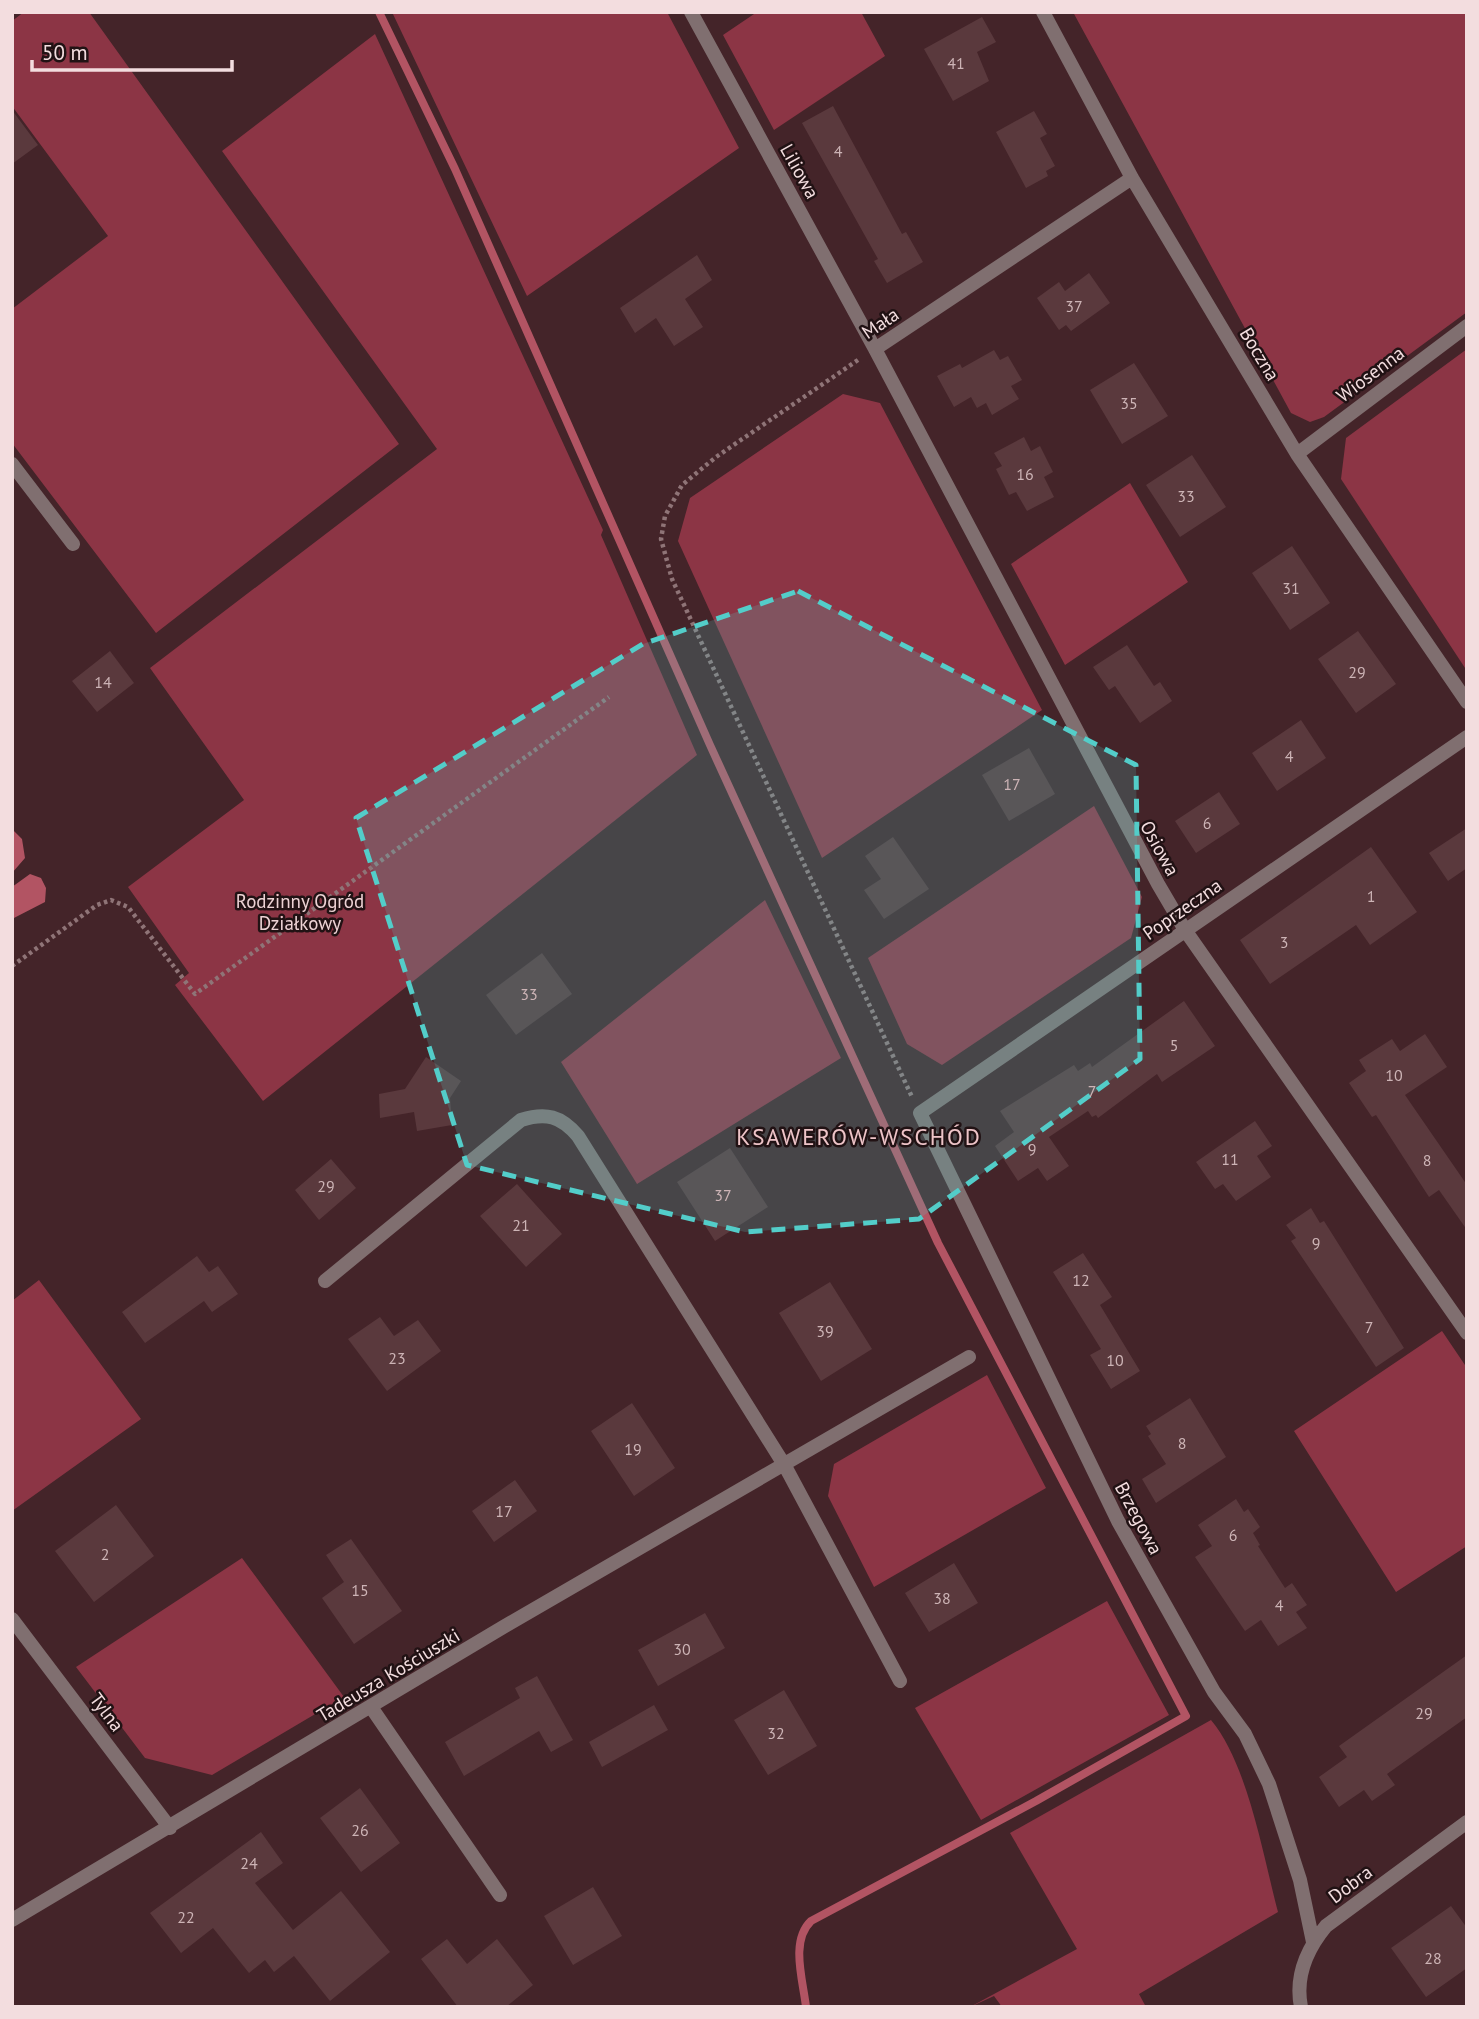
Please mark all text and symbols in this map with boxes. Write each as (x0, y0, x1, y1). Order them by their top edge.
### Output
scale bar (32, 28, 231, 72)
text: 50 m (42, 39, 88, 66)
house number: 41 (947, 53, 965, 73)
street label: Liliowa (775, 139, 825, 203)
house number: 4 (834, 141, 843, 161)
house number: 37 (1065, 296, 1083, 316)
street label: Mała (857, 302, 903, 344)
street label: Boczna (1235, 323, 1285, 385)
street label: Wiosenna (1331, 341, 1409, 407)
house number: 35 (1120, 393, 1138, 413)
house number: 16 (1016, 464, 1034, 484)
house number: 33 (1177, 486, 1195, 506)
house number: 31 (1282, 578, 1300, 598)
house number: 29 (1348, 662, 1366, 682)
house number: 14 (94, 672, 112, 692)
house number: 4 (1285, 746, 1294, 766)
house number: 17 (1003, 774, 1021, 794)
house number: 6 (1203, 813, 1211, 833)
street label: Osiowa (1135, 816, 1185, 880)
street label: Poprzeczna (1138, 873, 1226, 945)
house number: 1 (1367, 886, 1375, 906)
park label: Rodzinny Ogród Działkowy (236, 889, 364, 935)
house number: 3 (1280, 932, 1288, 952)
house number: 33 (520, 984, 538, 1004)
house number: 5 (1170, 1035, 1178, 1055)
house number: 10 (1385, 1065, 1403, 1085)
house number: 7 (1088, 1081, 1096, 1101)
district label: KSAWERÓW-WSCHÓD (736, 1122, 982, 1151)
house number: 9 (1028, 1139, 1036, 1159)
house number: 11 (1221, 1149, 1239, 1169)
house number: 8 (1423, 1150, 1431, 1170)
house number: 29 (317, 1176, 335, 1196)
house number: 37 (714, 1185, 732, 1205)
house number: 21 (512, 1215, 530, 1235)
house number: 9 (1312, 1233, 1320, 1253)
house number: 12 (1072, 1270, 1090, 1290)
house number: 7 (1365, 1317, 1373, 1337)
house number: 39 (816, 1321, 834, 1341)
house number: 23 (388, 1348, 406, 1368)
house number: 10 (1106, 1350, 1124, 1370)
house number: 8 (1178, 1433, 1186, 1453)
house number: 19 (624, 1439, 642, 1459)
street label: Brzegowa (1110, 1478, 1168, 1558)
house number: 17 (495, 1501, 513, 1521)
house number: 6 (1229, 1525, 1237, 1545)
house number: 2 (101, 1544, 109, 1564)
house number: 15 (351, 1580, 369, 1600)
house number: 38 (933, 1588, 951, 1608)
house number: 4 (1275, 1595, 1284, 1615)
street label: Tadeusza Kościuszki (312, 1623, 464, 1727)
house number: 30 (673, 1639, 691, 1659)
street label: Tylna (85, 1688, 129, 1736)
house number: 29 (1415, 1703, 1433, 1723)
house number: 32 (767, 1723, 785, 1743)
house number: 26 (351, 1820, 369, 1840)
house number: 24 (240, 1853, 258, 1873)
street label: Dobra (1323, 1860, 1377, 1908)
house number: 22 (177, 1907, 195, 1927)
house number: 28 (1424, 1948, 1442, 1968)

